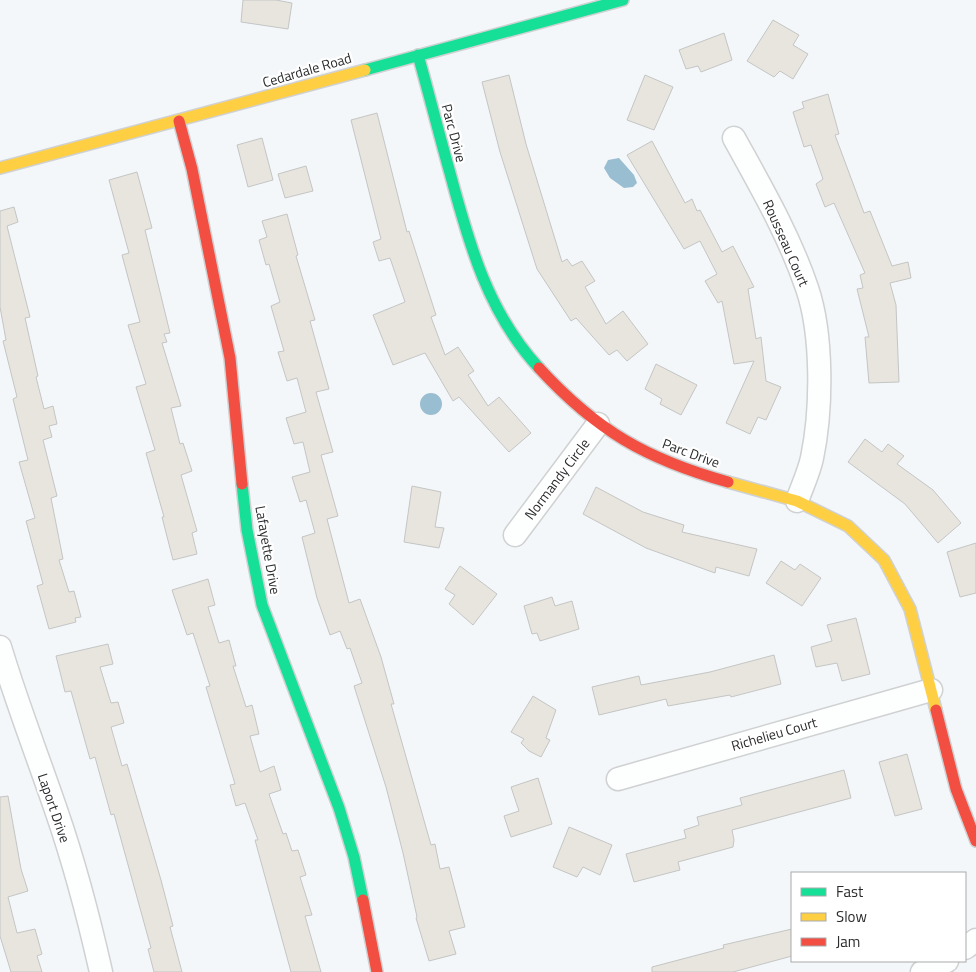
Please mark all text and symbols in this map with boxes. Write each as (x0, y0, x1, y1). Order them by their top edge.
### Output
street label: Cedardale Road (260, 47, 354, 92)
street label: Parc Drive (437, 101, 472, 164)
street label: Rousseau Court (758, 196, 815, 290)
street label: Parc Drive (659, 432, 723, 473)
street label: Normandy Circle (519, 434, 594, 524)
street label: Lafayette Drive (250, 504, 287, 596)
street label: Richelieu Court (729, 711, 819, 756)
street label: Laport Drive (33, 770, 76, 845)
legend (791, 872, 966, 962)
text: Fast (836, 880, 864, 903)
text: Slow (836, 905, 867, 928)
text: Jam (836, 930, 860, 953)

